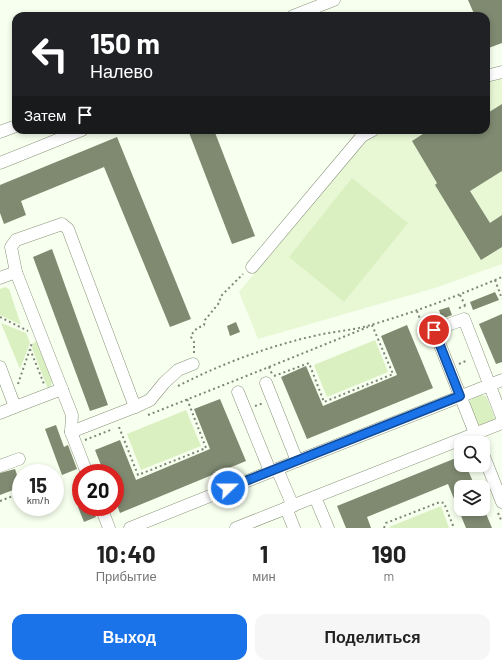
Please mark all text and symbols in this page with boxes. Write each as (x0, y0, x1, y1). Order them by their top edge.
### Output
text: 150 m (90, 26, 160, 60)
icon: left (24, 28, 76, 80)
text: Налево (90, 60, 153, 82)
icon: arrive (74, 104, 96, 126)
text: Затем (24, 106, 66, 124)
pin (417, 313, 451, 347)
icon: arrive (423, 319, 445, 341)
map controls (454, 436, 490, 516)
button: search (454, 436, 490, 472)
speed limit sign: 20 (72, 464, 124, 516)
position arrow (207, 467, 249, 509)
text: 15 (29, 473, 47, 497)
button: layers (454, 480, 490, 516)
text: km/h (27, 494, 49, 506)
text: 10:40 (97, 539, 156, 568)
text: 1 (260, 539, 268, 568)
text: 190 (371, 539, 406, 568)
text: Прибытие (96, 568, 157, 584)
text: мин (252, 568, 276, 584)
text: m (383, 568, 394, 584)
button: Выход (12, 614, 247, 660)
button: Поделиться (255, 614, 490, 660)

